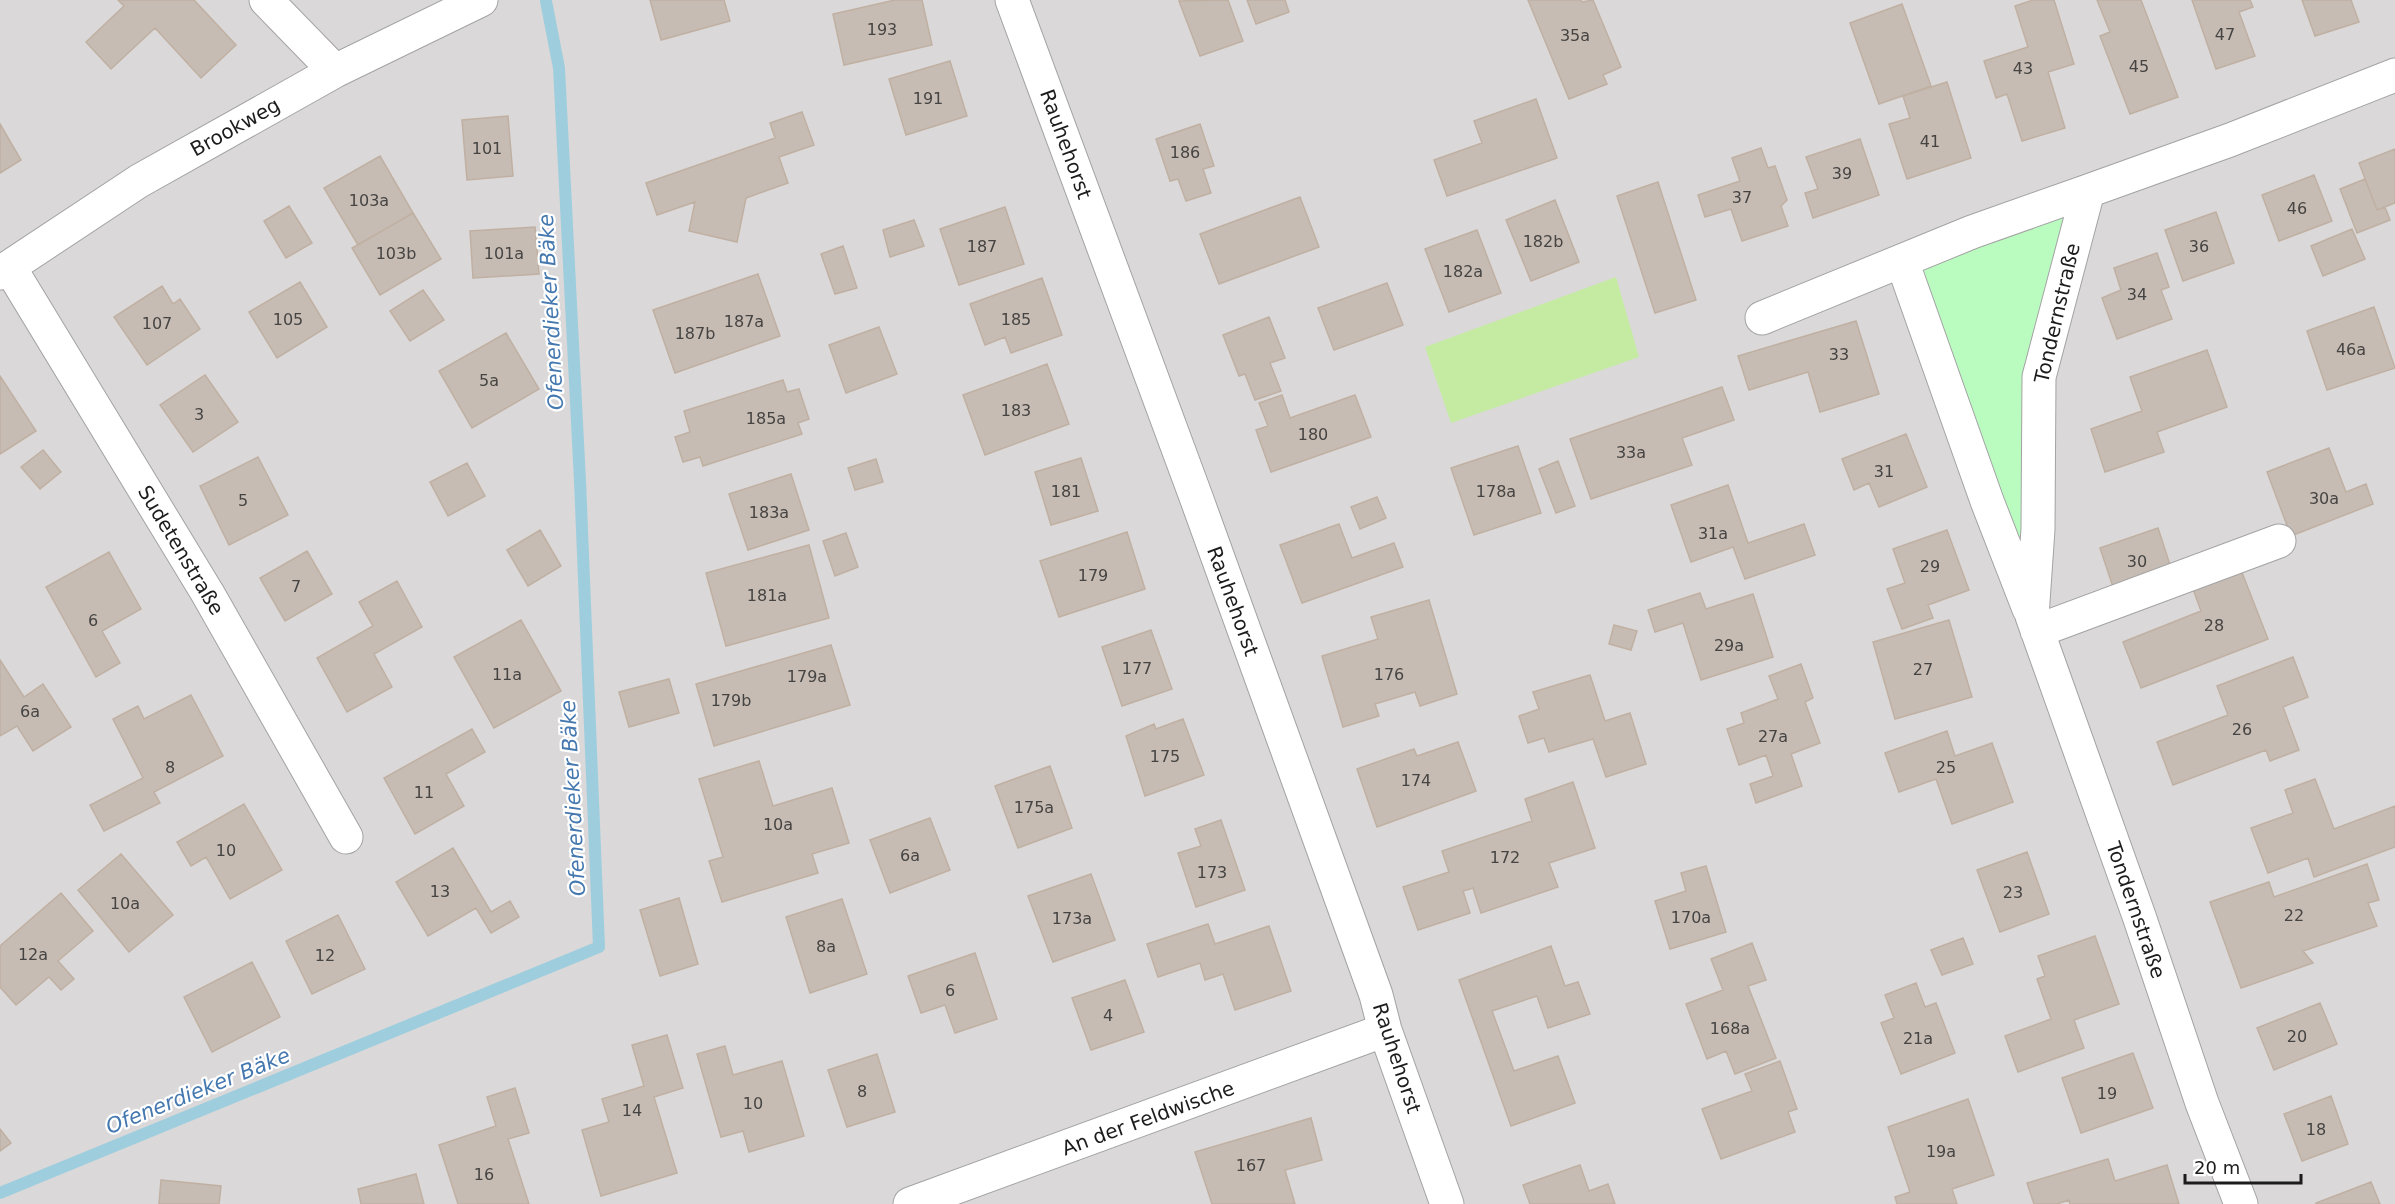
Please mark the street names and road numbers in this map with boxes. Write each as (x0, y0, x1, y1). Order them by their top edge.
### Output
street label: Rauhehorst (1035, 86, 1097, 202)
street label: Brookweg (186, 93, 284, 161)
street label: Tondernstraße (2029, 241, 2085, 386)
street label: Sudetenstraße (133, 481, 229, 619)
street label: Rauhehorst (1202, 543, 1264, 659)
street label: Tondernstraße (2101, 838, 2171, 981)
street label: Rauhehorst (1368, 1000, 1426, 1116)
street label: An der Feldwische (1059, 1076, 1237, 1160)

